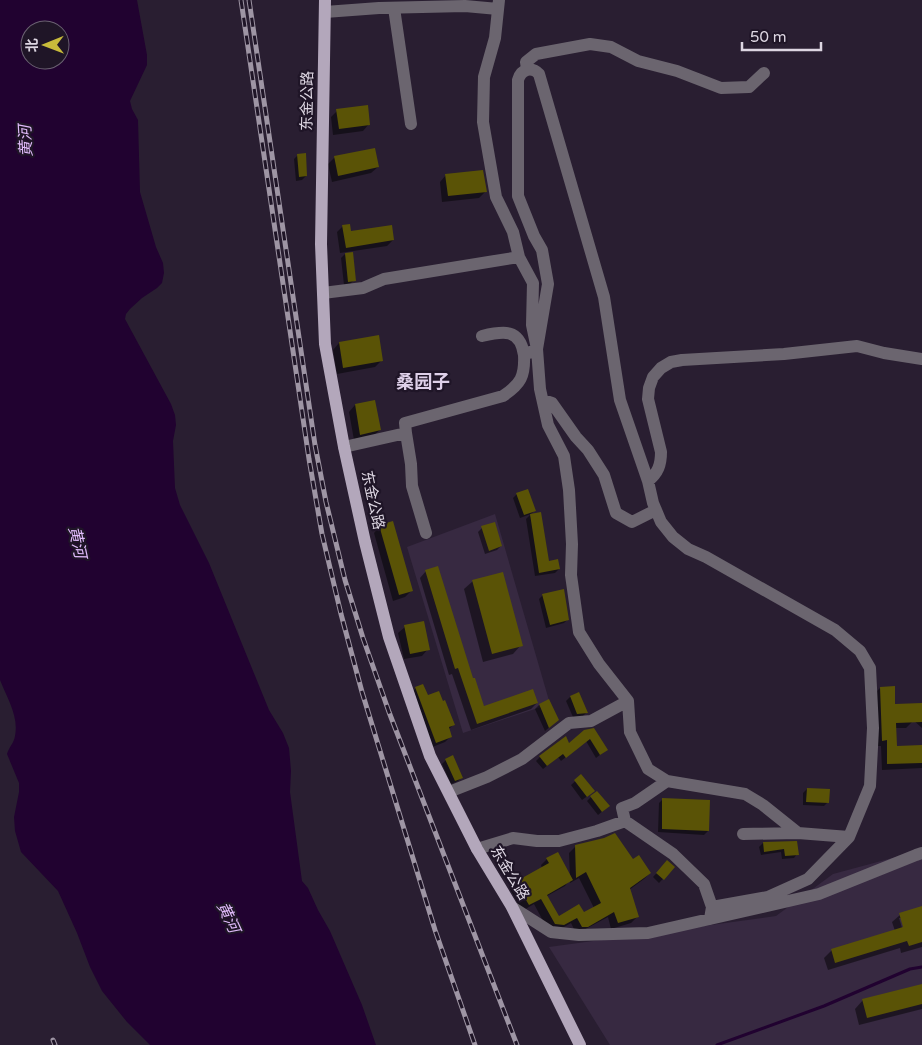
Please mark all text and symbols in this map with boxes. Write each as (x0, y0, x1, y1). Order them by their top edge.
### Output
north arrow (20, 20, 70, 70)
scale bar (742, 20, 821, 52)
text: 50 m (750, 28, 787, 46)
text: 北 (24, 38, 41, 52)
street label: 东金公路 (297, 71, 317, 131)
water label: 黄河 (15, 121, 37, 157)
district label: 桑园子 (396, 371, 450, 393)
street label: 东金公路 (358, 469, 388, 531)
water label: 黄河 (64, 524, 91, 563)
street label: 东金公路 (487, 843, 533, 903)
water label: 黄河 (212, 899, 245, 939)

